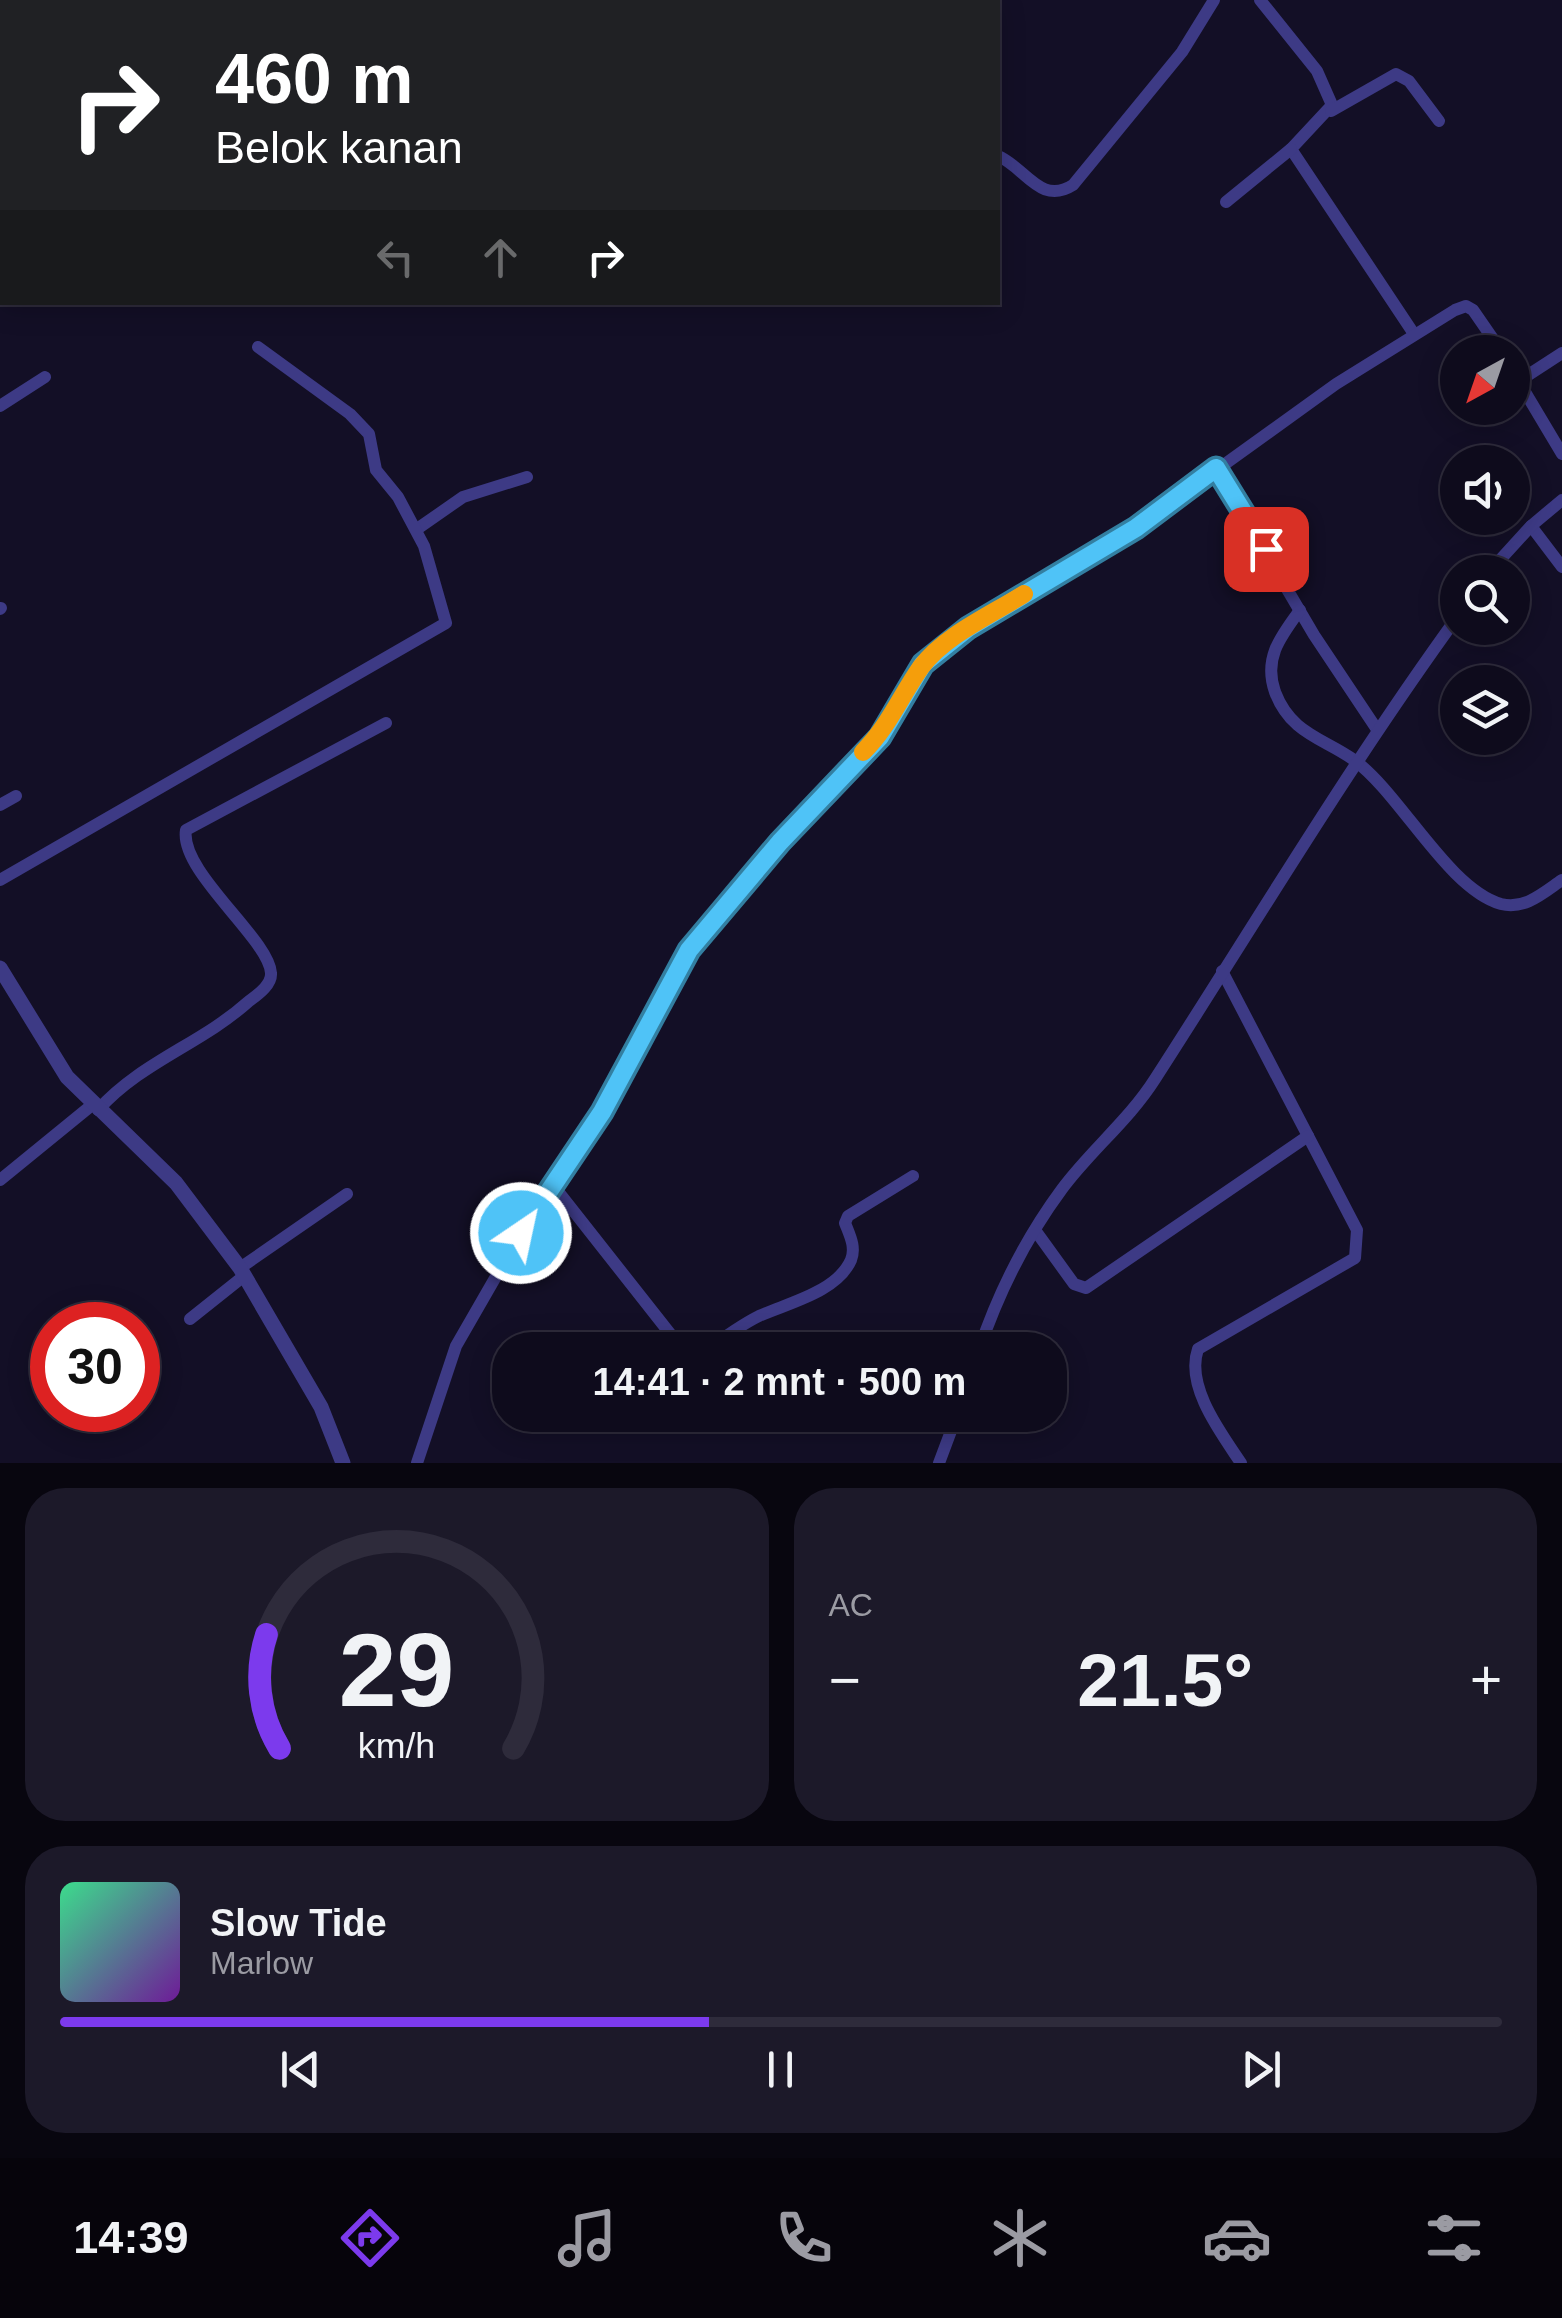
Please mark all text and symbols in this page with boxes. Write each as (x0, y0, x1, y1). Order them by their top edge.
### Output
icon: right (50, 40, 180, 170)
text: 460 m (215, 40, 413, 118)
text: Belok kanan (215, 122, 463, 173)
icon: left (368, 230, 423, 285)
icon: ahead (473, 230, 528, 285)
icon: right (578, 230, 633, 285)
north arrow (1440, 335, 1530, 425)
map controls (1440, 335, 1530, 755)
button: sound (1440, 445, 1530, 535)
pin (1224, 507, 1309, 592)
icon: arrive (1239, 522, 1294, 577)
button: search (1440, 555, 1530, 645)
button: layers (1440, 665, 1530, 755)
position arrow (469, 1181, 573, 1285)
speed limit sign: 30 (30, 1302, 160, 1432)
text: 14:41 · 2 mnt · 500 m (593, 1361, 966, 1403)
text: AC (829, 1587, 873, 1623)
text: 29 (339, 1612, 455, 1728)
text: 21.5° (1077, 1638, 1253, 1722)
text: − (829, 1649, 861, 1711)
text: + (1470, 1649, 1502, 1711)
text: km/h (358, 1726, 435, 1766)
text: Slow Tide (210, 1902, 387, 1944)
text: Marlow (210, 1945, 313, 1981)
icon: previous (273, 2042, 328, 2097)
icon: pause (753, 2042, 808, 2097)
icon: next (1234, 2042, 1289, 2097)
icon: directions (335, 2203, 405, 2273)
icon: music (552, 2203, 622, 2273)
icon: phone (769, 2203, 839, 2273)
icon: climate (985, 2203, 1055, 2273)
icon: car (1202, 2203, 1272, 2273)
icon: filters (1419, 2203, 1489, 2273)
text: 14:39 (73, 2212, 188, 2263)

